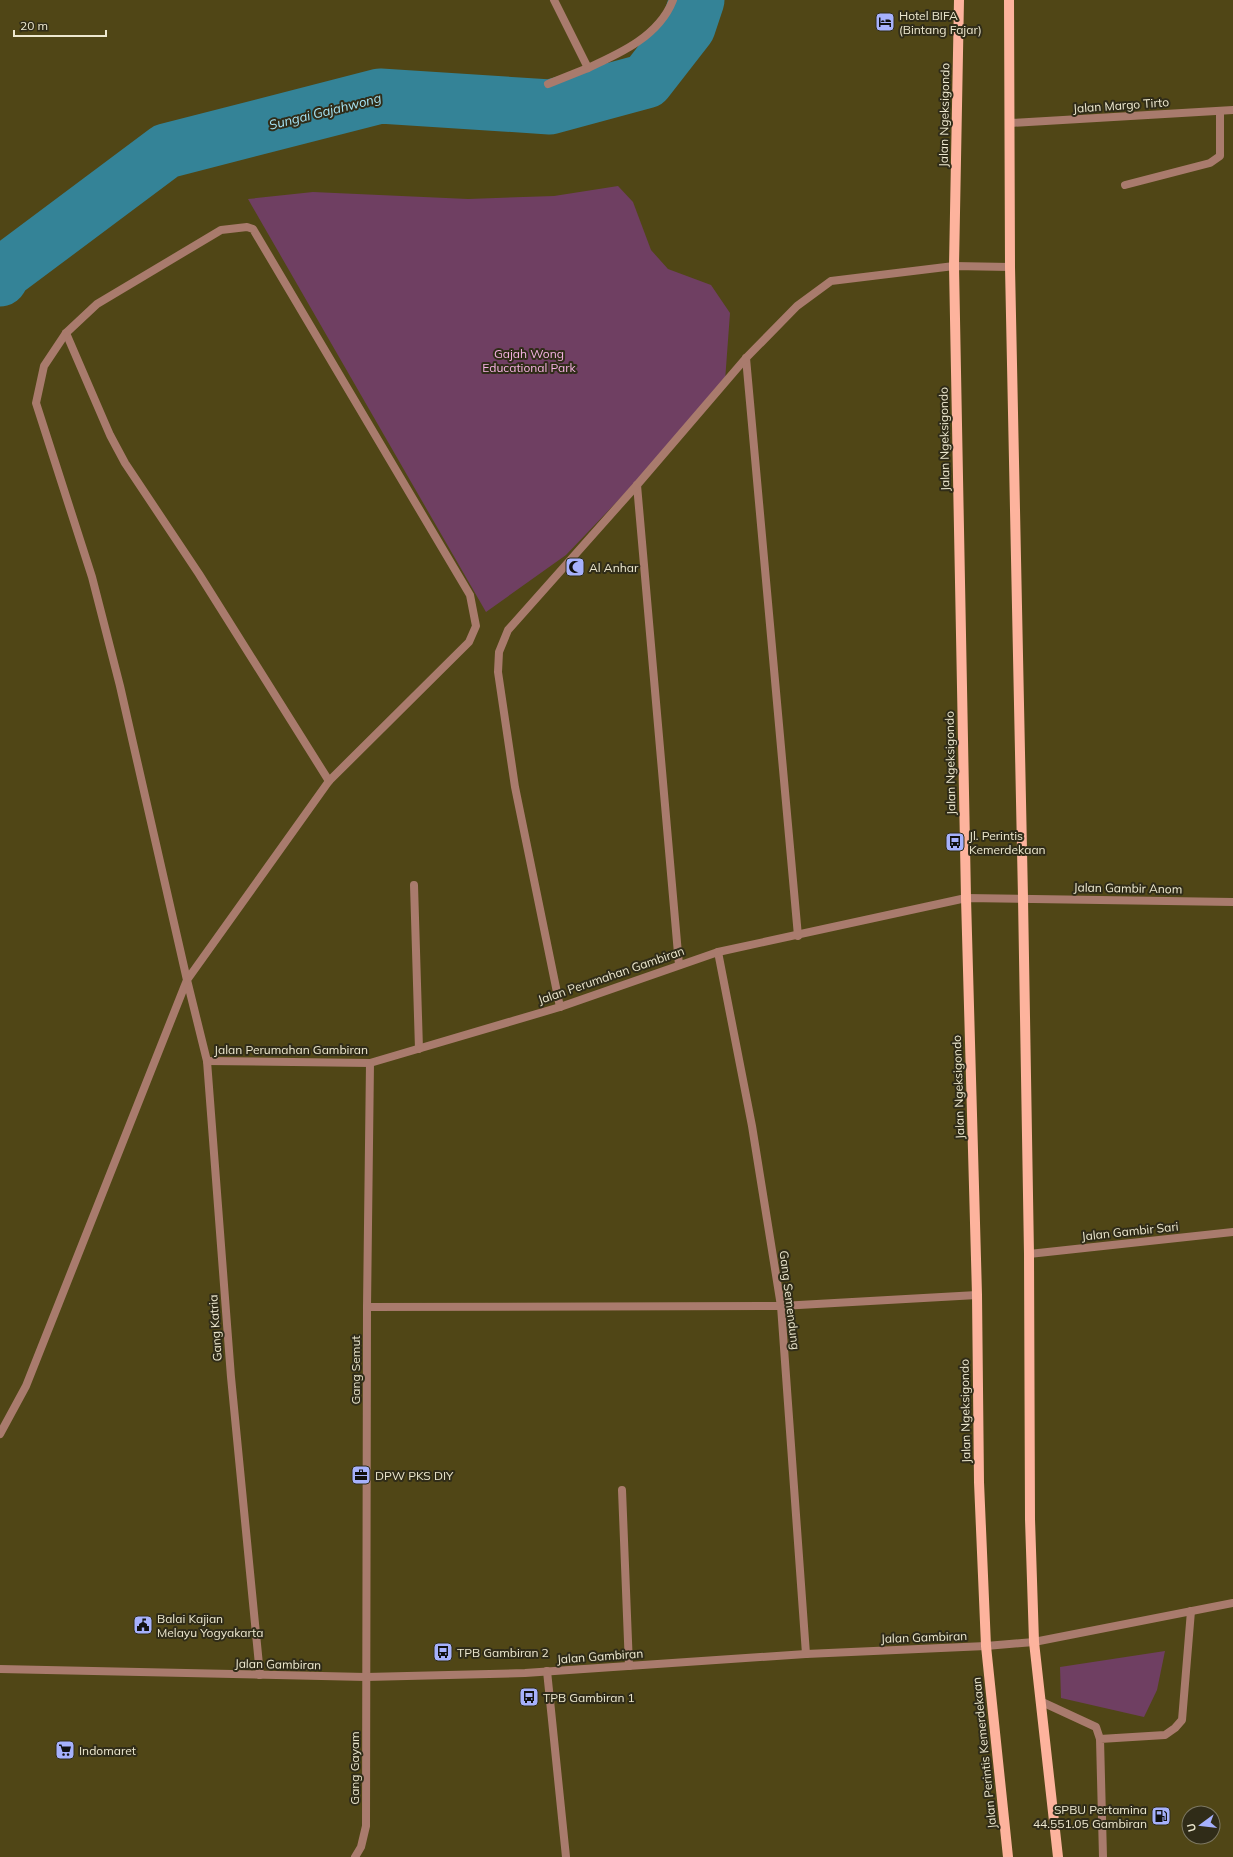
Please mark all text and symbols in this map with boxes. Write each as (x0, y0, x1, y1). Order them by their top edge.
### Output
place label: Hotel BIFA (Bintang Fajar) (899, 8, 982, 37)
hotel icon: Hotel BIFA (Bintang Fajar) (874, 11, 896, 33)
scale bar (14, 12, 106, 38)
text: 20 m (20, 18, 48, 33)
street label: Jalan Ngeksigondo (936, 63, 952, 167)
water label: Sungai Gajahwong (267, 89, 383, 133)
street label: Jalan Margo Tirto (1073, 94, 1170, 116)
park label: Gajah Wong Educational Park (482, 346, 577, 375)
street label: Jalan Ngeksigondo (936, 387, 952, 491)
mosque icon: Al Anhar (564, 556, 586, 578)
place label: Al Anhar (589, 560, 639, 575)
street label: Jalan Ngeksigondo (942, 711, 958, 815)
place label: Jl. Perintis Kemerdekaan (969, 828, 1046, 857)
bus stop icon: Jl. Perintis Kemerdekaan (944, 831, 966, 853)
street label: Jalan Gambir Anom (1074, 880, 1182, 896)
street label: Jalan Perumahan Gambiran (536, 943, 686, 1007)
street label: Jalan Ngeksigondo (949, 1035, 967, 1139)
street label: Jalan Perumahan Gambiran (214, 1042, 368, 1057)
street label: Jalan Gambir Sari (1081, 1218, 1179, 1244)
street label: Gang Semendung (776, 1250, 804, 1350)
street label: Gang Katria (205, 1294, 225, 1362)
street label: Gang Semut (348, 1335, 363, 1405)
street label: Jalan Ngeksigondo (957, 1359, 973, 1463)
office icon: DPW PKS DIY (350, 1464, 372, 1486)
place label: DPW PKS DIY (375, 1468, 454, 1483)
place label: Balai Kajian Melayu Yogyakarta (157, 1611, 264, 1640)
public building icon: Balai Kajian Melayu Yogyakarta (132, 1614, 154, 1636)
street label: Jalan Gambiran (881, 1628, 967, 1646)
bus stop icon: TPB Gambiran 2 (432, 1641, 454, 1663)
place label: TPB Gambiran 2 (457, 1645, 549, 1660)
street label: Jalan Gambiran (556, 1646, 644, 1666)
street label: Jalan Gambiran (235, 1656, 321, 1672)
street label: Jalan Perintis Kemerdekaan (969, 1676, 999, 1830)
bus stop icon: TPB Gambiran 1 (518, 1686, 540, 1708)
place label: TPB Gambiran 1 (543, 1690, 635, 1705)
street label: Gang Gayam (347, 1731, 362, 1805)
supermarket icon: Indomaret (54, 1739, 76, 1761)
place label: Indomaret (79, 1743, 136, 1758)
place label: SPBU Pertamina 44.551.05 Gambiran (1033, 1802, 1147, 1831)
fuel station icon: SPBU Pertamina 44.551.05 Gambiran (1150, 1805, 1172, 1827)
north arrow (1181, 1805, 1221, 1845)
text: U (1184, 1822, 1199, 1833)

